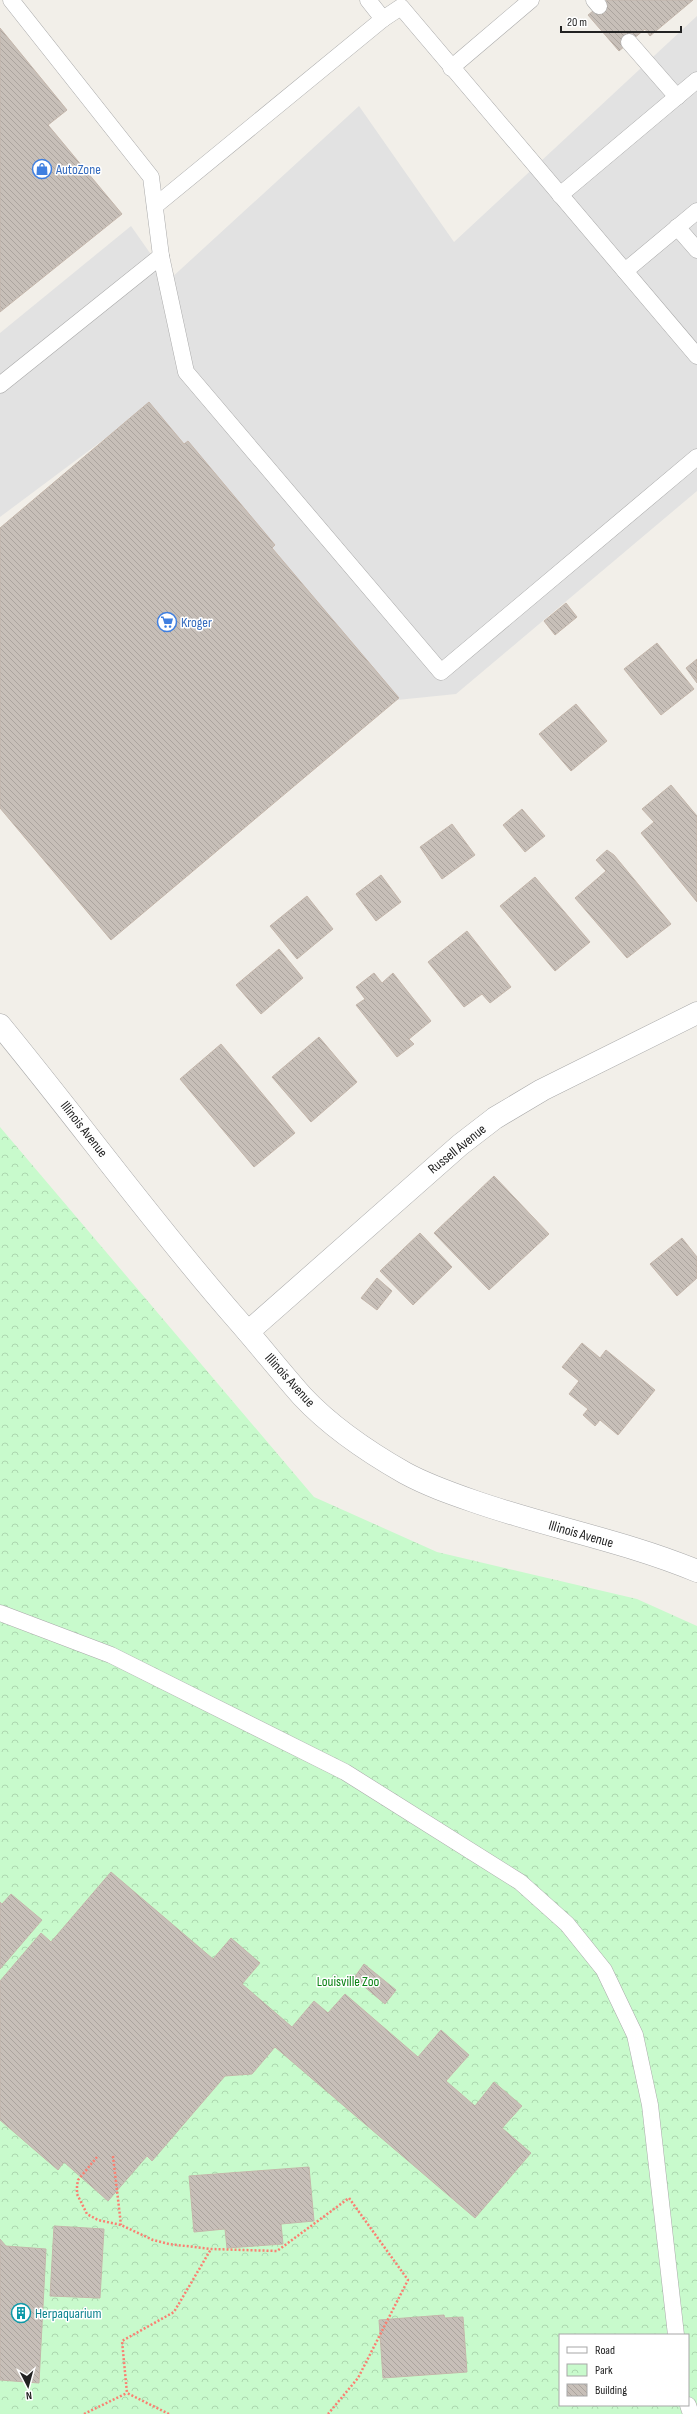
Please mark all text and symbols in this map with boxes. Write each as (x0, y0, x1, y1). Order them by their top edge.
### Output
scale bar (561, 8, 681, 34)
text: 20 m (567, 15, 587, 30)
shop icon: AutoZone (31, 158, 53, 180)
place label: AutoZone (55, 161, 101, 178)
supermarket icon: Kroger (156, 611, 178, 633)
place label: Kroger (181, 614, 212, 631)
street label: Illinois Avenue (57, 1097, 111, 1161)
street label: Russell Avenue (425, 1121, 489, 1177)
street label: Illinois Avenue (261, 1349, 319, 1411)
street label: Illinois Avenue (547, 1517, 615, 1551)
park label: Louisville Zoo (317, 1973, 379, 1990)
building icon: Herpaquarium (10, 2302, 32, 2324)
place label: Herpaquarium (35, 2305, 101, 2322)
legend (559, 2334, 689, 2406)
text: Road (595, 2343, 615, 2358)
text: Park (595, 2363, 613, 2378)
north arrow (8, 2366, 48, 2406)
text: Building (595, 2383, 627, 2398)
text: N (25, 2389, 33, 2402)

